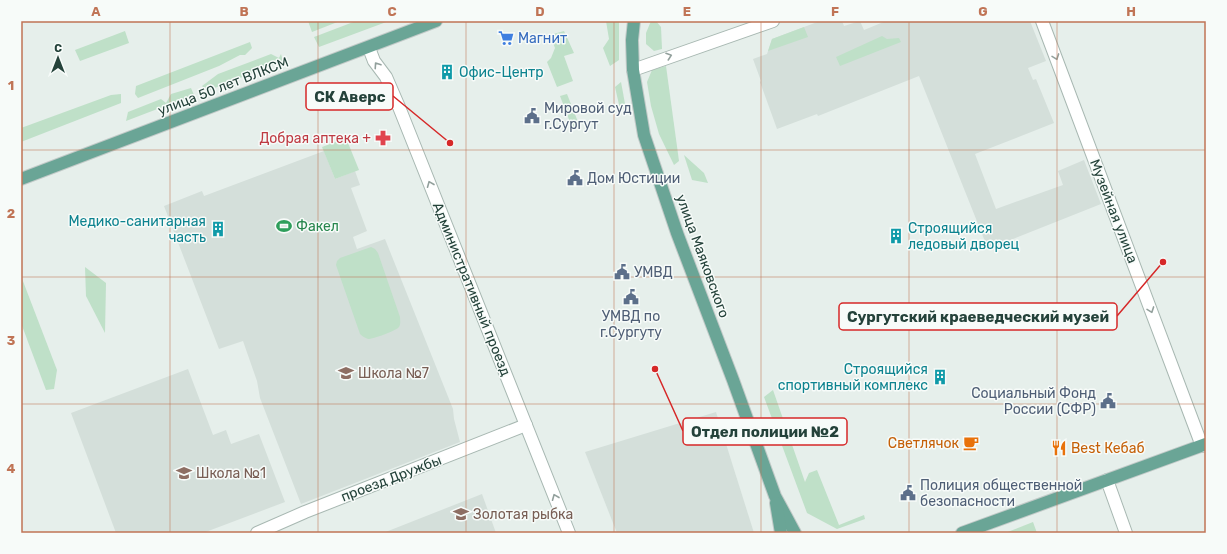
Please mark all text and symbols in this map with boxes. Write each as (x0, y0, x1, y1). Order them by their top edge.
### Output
text: A (91, 4, 101, 19)
text: B (239, 4, 249, 19)
text: C (387, 4, 397, 19)
text: D (535, 4, 545, 19)
text: E (683, 4, 691, 19)
text: F (831, 4, 839, 19)
text: G (978, 4, 988, 19)
text: H (1126, 4, 1136, 19)
supermarket icon: Магнит (497, 29, 515, 47)
place label: Магнит (518, 30, 567, 47)
north arrow (38, 38, 78, 78)
text: С (54, 42, 62, 55)
one-way arrow (666, 53, 673, 61)
street label: улица 50 лет ВЛКСМ (155, 54, 291, 119)
one-way arrow (1052, 54, 1060, 61)
one-way arrow (374, 62, 382, 69)
building icon: Офис-Центр (438, 63, 456, 81)
place label: Офис-Центр (459, 64, 544, 81)
text: 1 (8, 78, 14, 93)
callout: СК Аверс (306, 83, 393, 110)
text: СК Аверс (314, 88, 386, 106)
place label: Мировой суд г.Сургут (544, 100, 632, 133)
public building icon: Мировой суд г.Сургут (523, 107, 541, 125)
pharmacy icon: Добрая аптека + (374, 129, 392, 147)
place label: Добрая аптека + (259, 130, 371, 147)
street label: Музейная улица (1086, 157, 1141, 266)
public building icon: Дом Юстиции (566, 169, 584, 187)
place label: Дом Юстиции (587, 170, 680, 187)
one-way arrow (426, 180, 434, 187)
street label: улица Маяковского (672, 192, 733, 320)
street label: Административный проезд (429, 200, 514, 379)
text: 2 (7, 206, 15, 221)
place label: Медико-санитарная часть (69, 213, 206, 246)
sports icon: Факел (275, 217, 293, 235)
place label: Факел (296, 218, 339, 235)
building icon: Медико-санитарная часть (209, 220, 227, 238)
place label: Строящийся ледовый дворец (908, 220, 1020, 253)
building icon: Строящийся ледовый дворец (887, 227, 905, 245)
public building icon: УМВД (613, 263, 631, 281)
place label: УМВД (634, 264, 673, 281)
public building icon: УМВД по г.Сургуту (622, 288, 640, 306)
callout: Сургутский краеведческий музей (839, 303, 1117, 330)
one-way arrow (1146, 307, 1155, 314)
place label: УМВД по г.Сургуту (600, 308, 662, 341)
text: Сургутский краеведческий музей (847, 308, 1109, 326)
text: 3 (7, 333, 16, 348)
place label: Строящийся спортивный комплекс (778, 361, 928, 394)
school or university icon: Школа №7 (337, 364, 355, 382)
place label: Школа №7 (358, 365, 429, 382)
building icon: Строящийся спортивный комплекс (931, 368, 949, 386)
place label: Социальный Фонд России (СФР) (971, 385, 1096, 418)
public building icon: Социальный Фонд России (СФР) (1099, 392, 1117, 410)
callout: Отдел полиции №2 (683, 418, 847, 445)
text: Отдел полиции №2 (691, 423, 839, 441)
cafe icon: Светлячок (962, 434, 980, 452)
place label: Светлячок (888, 435, 959, 452)
restaurant icon: Best Кебаб (1050, 439, 1068, 457)
place label: Best Кебаб (1071, 440, 1145, 457)
street label: проезд Дружбы (338, 451, 444, 505)
text: 4 (7, 461, 16, 476)
school or university icon: Школа №1 (175, 464, 193, 482)
place label: Школа №1 (196, 465, 266, 482)
place label: Полиция общественной безопасности (920, 477, 1082, 510)
public building icon: Полиция общественной безопасности (899, 484, 917, 502)
one-way arrow (551, 493, 559, 500)
school or university icon: Золотая рыбка (452, 505, 470, 523)
place label: Золотая рыбка (473, 506, 573, 523)

